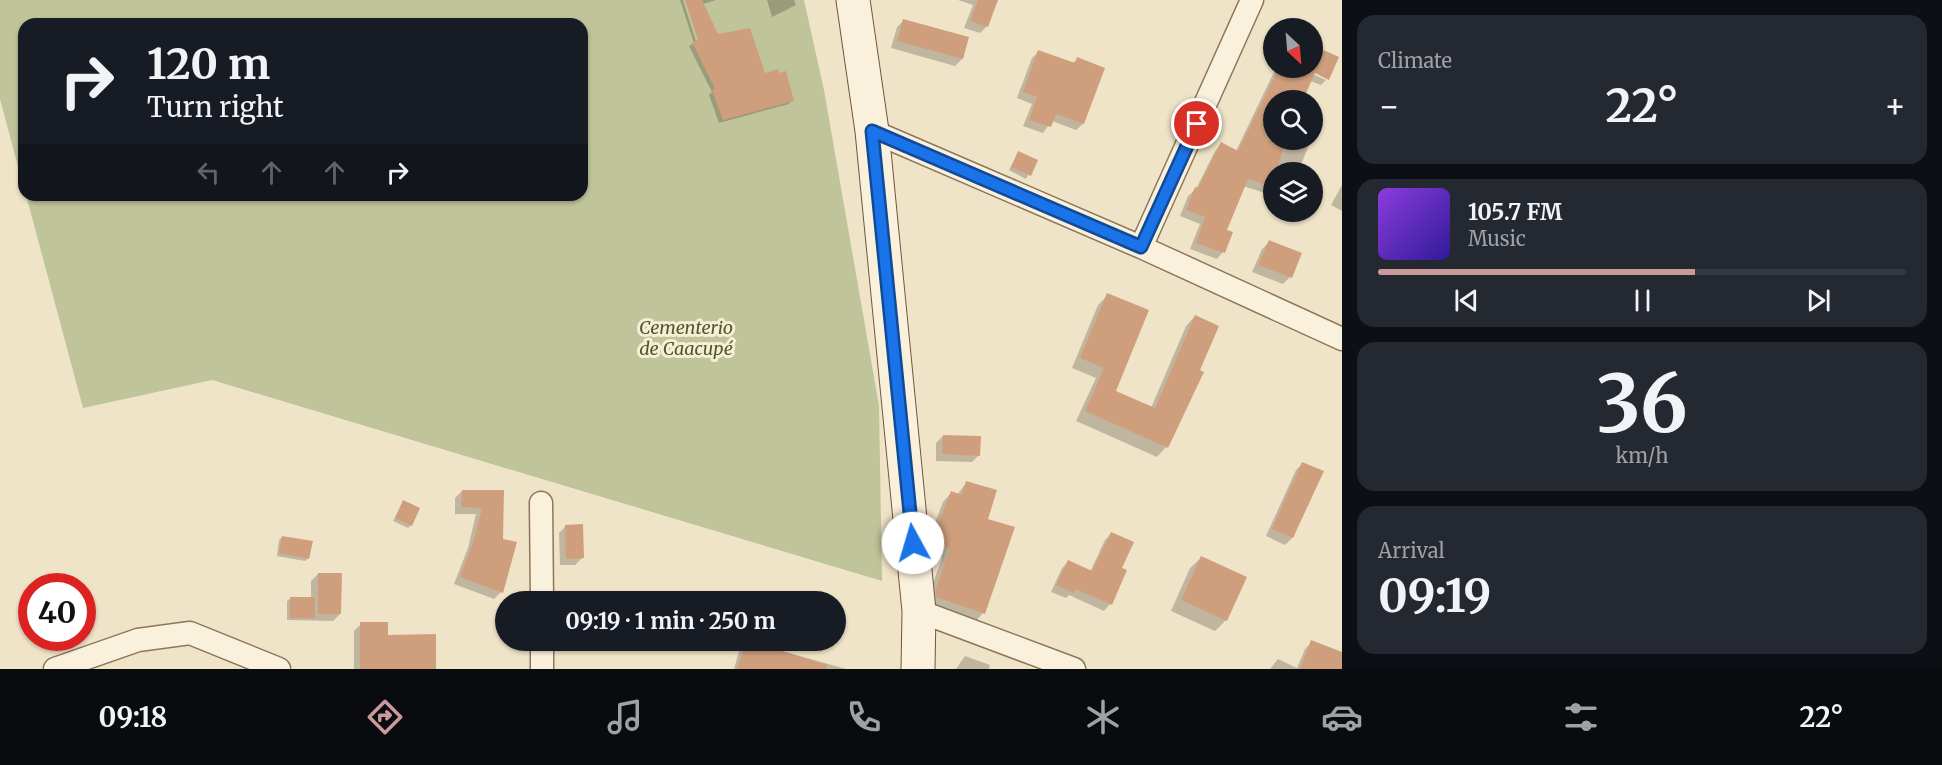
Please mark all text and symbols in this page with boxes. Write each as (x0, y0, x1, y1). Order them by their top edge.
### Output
north arrow (1263, 18, 1323, 78)
map controls (1263, 18, 1323, 222)
text: 120 m (147, 38, 270, 90)
icon: right (48, 42, 126, 120)
text: Climate (1378, 48, 1452, 73)
text: 22° (1606, 78, 1678, 134)
text: − (1378, 86, 1400, 127)
text: + (1884, 86, 1906, 127)
text: Turn right (147, 90, 284, 124)
button: search (1263, 90, 1323, 150)
pin (1171, 98, 1222, 149)
icon: arrive (1180, 107, 1213, 140)
icon: left (192, 156, 225, 189)
icon: ahead (255, 156, 288, 189)
icon: ahead (318, 156, 351, 189)
icon: right (381, 156, 414, 189)
button: layers (1263, 162, 1323, 222)
text: 105.7 FM (1468, 198, 1562, 226)
text: Music (1468, 226, 1526, 251)
icon: previous (1450, 284, 1483, 317)
icon: pause (1626, 284, 1659, 317)
icon: next (1802, 284, 1835, 317)
park label: Cementerio de Caacupé (639, 316, 734, 360)
text: 36 (1596, 355, 1688, 453)
text: km/h (1616, 443, 1668, 468)
position arrow (881, 511, 945, 575)
text: Arrival (1378, 538, 1445, 563)
text: 09:19 (1378, 568, 1491, 624)
speed limit sign: 40 (18, 573, 96, 651)
text: 09:19 · 1 min · 250 m (565, 607, 776, 635)
icon: directions (364, 696, 406, 738)
icon: music (604, 696, 646, 738)
icon: phone (843, 696, 885, 738)
icon: climate (1082, 696, 1124, 738)
icon: car (1321, 696, 1363, 738)
icon: filters (1560, 696, 1602, 738)
text: 09:18 (99, 700, 167, 734)
text: 22° (1800, 700, 1843, 734)

